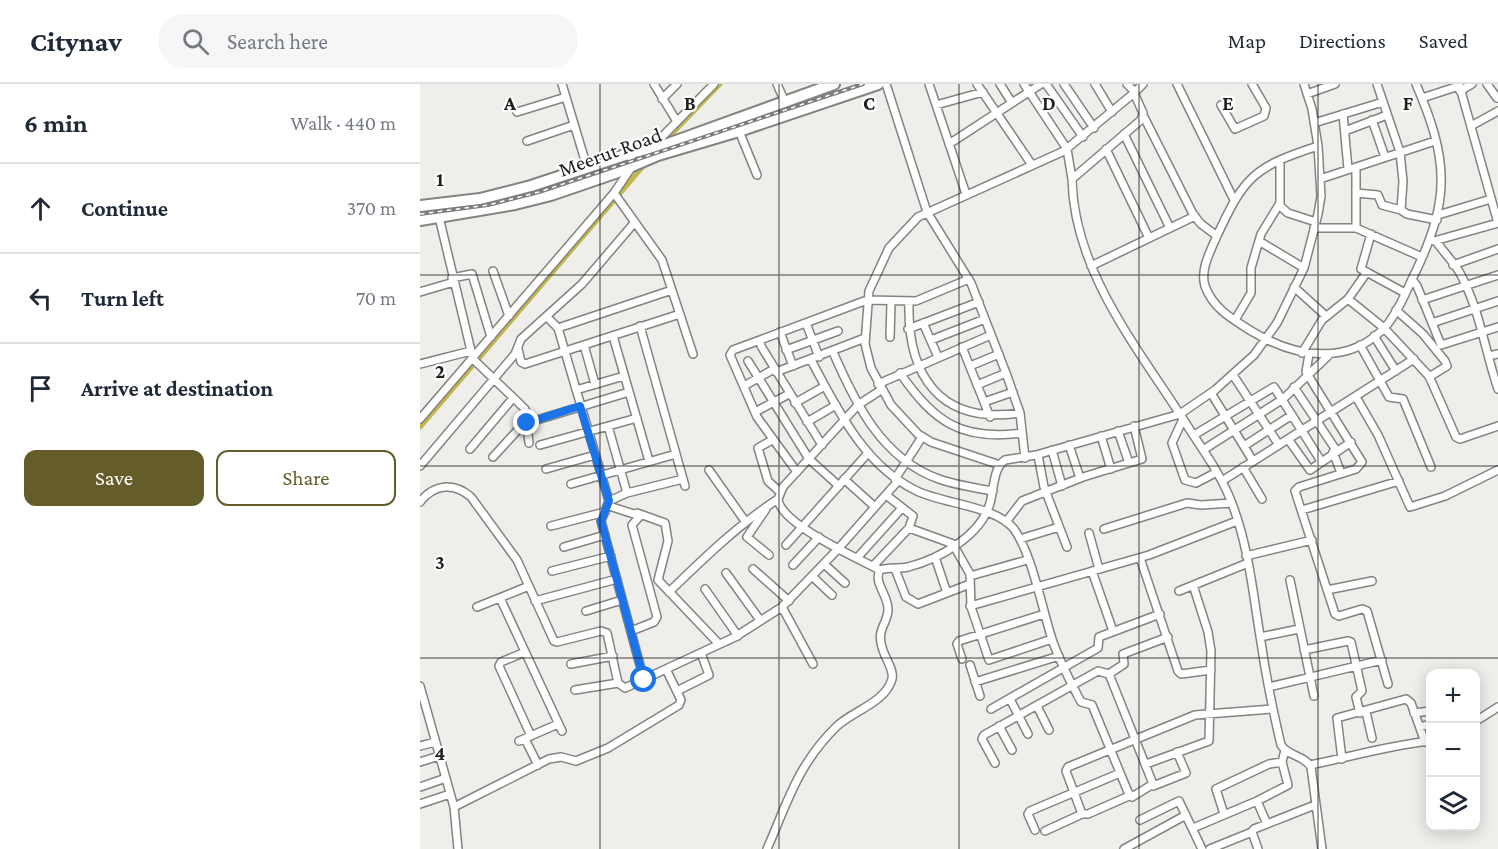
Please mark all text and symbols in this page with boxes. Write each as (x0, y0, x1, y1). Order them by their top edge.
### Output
search box (158, 14, 578, 68)
icon: search (179, 25, 212, 58)
text: Citynav (30, 26, 122, 57)
text: Search here (227, 29, 328, 54)
text: Map (1228, 29, 1266, 53)
text: Directions (1299, 29, 1386, 53)
text: Saved (1419, 29, 1468, 53)
text: A (503, 92, 517, 114)
text: B (684, 92, 696, 114)
text: C (863, 92, 875, 114)
text: D (1042, 92, 1056, 114)
text: E (1222, 92, 1234, 114)
text: F (1403, 92, 1414, 114)
text: 6 min (24, 109, 88, 138)
text: Walk · 440 m (291, 112, 396, 134)
street label: Meerut Road (555, 122, 665, 182)
text: 1 (436, 168, 444, 190)
icon: ahead (24, 192, 57, 225)
text: Continue (81, 196, 168, 221)
text: 370 m (347, 197, 396, 219)
icon: left (24, 282, 57, 315)
text: Turn left (81, 286, 164, 311)
text: 70 m (356, 287, 396, 309)
text: 2 (435, 360, 445, 382)
icon: arrive (24, 372, 57, 405)
text: Arrive at destination (81, 376, 273, 401)
route end (513, 409, 539, 435)
button: Save (24, 450, 204, 506)
button: Share (216, 450, 396, 506)
text: 3 (435, 551, 445, 573)
route start (630, 666, 656, 692)
map controls (1426, 669, 1480, 831)
button: + (1426, 669, 1480, 723)
button: − (1426, 723, 1480, 777)
text: 4 (435, 742, 446, 764)
button: layers (1426, 777, 1480, 831)

